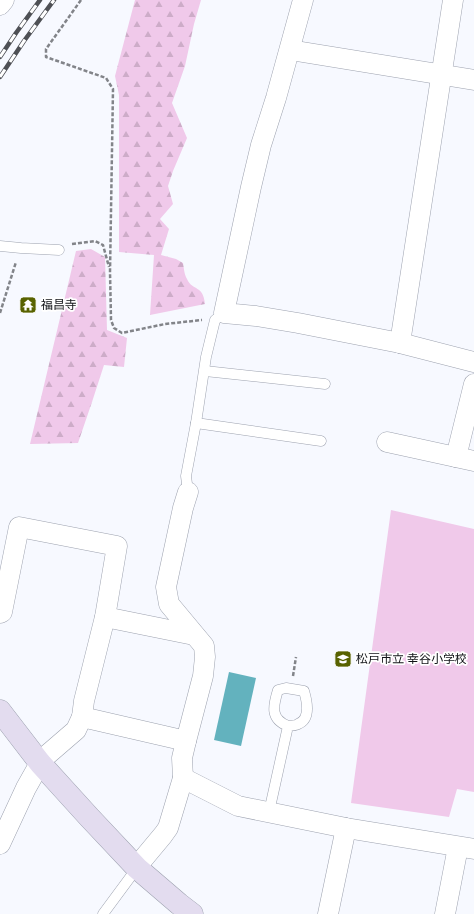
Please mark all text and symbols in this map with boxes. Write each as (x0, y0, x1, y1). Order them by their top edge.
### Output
temple icon: 福昌寺 (18, 295, 38, 315)
place label: 福昌寺 (41, 298, 77, 312)
school or university icon: 松戸市立 幸谷小学校 (333, 649, 353, 669)
place label: 松戸市立 幸谷小学校 (356, 652, 467, 666)

